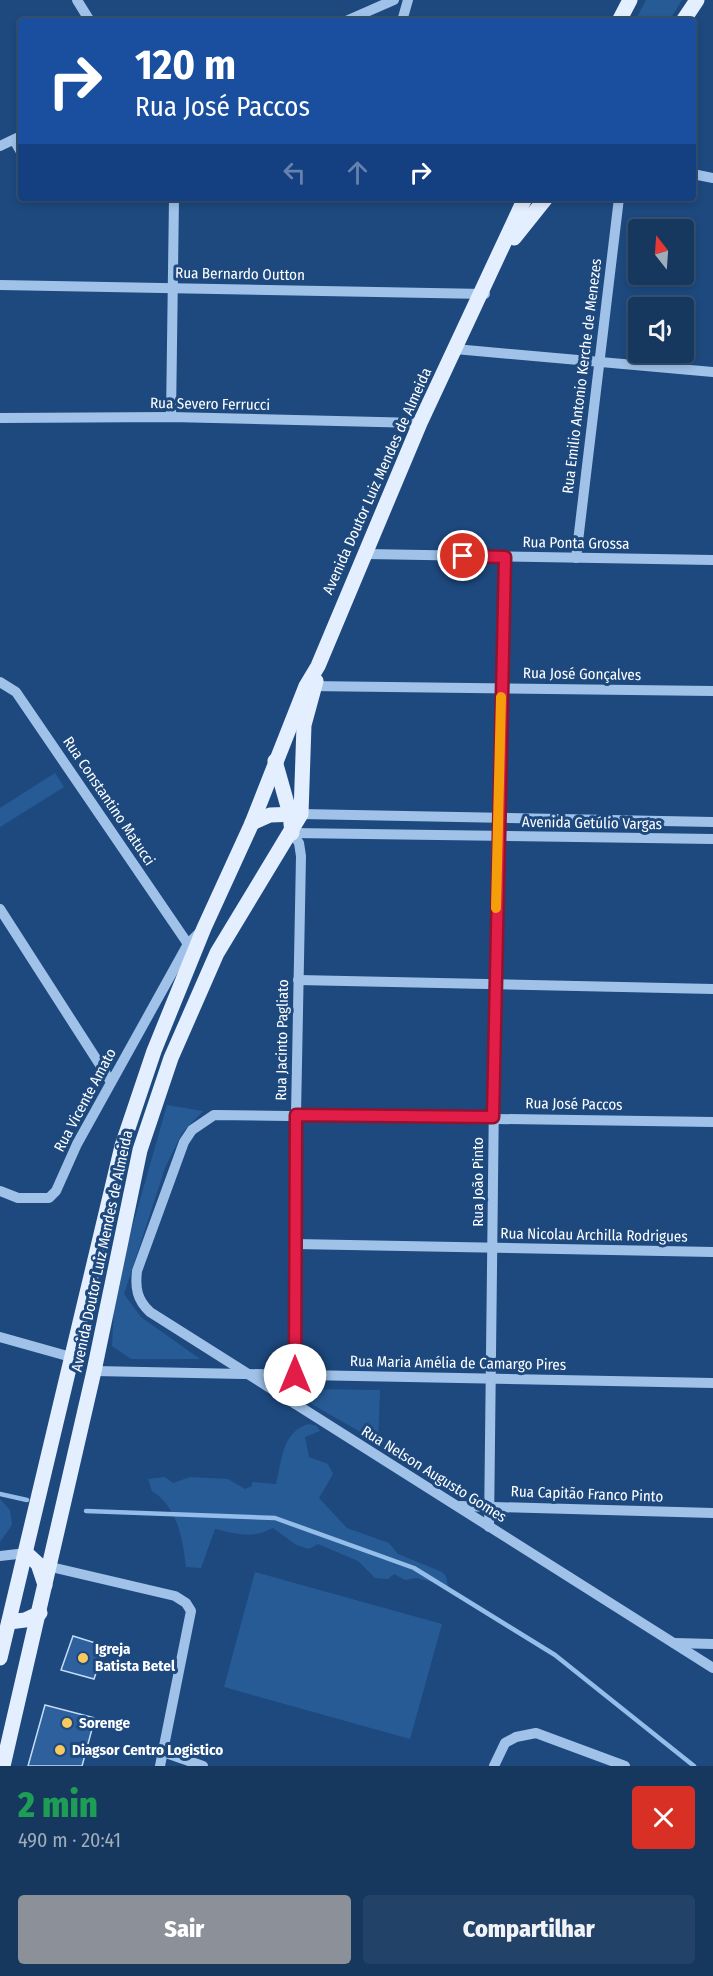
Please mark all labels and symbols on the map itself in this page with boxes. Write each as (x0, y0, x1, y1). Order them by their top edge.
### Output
north arrow (628, 219, 694, 285)
street label: Rua Emilio Antonio Kerche de Menezes (559, 257, 605, 495)
street label: Rua Bernardo Outton (175, 264, 305, 284)
street label: Avenida Doutor Luiz Mendes de Almeida (319, 365, 435, 597)
street label: Rua Severo Ferrucci (150, 394, 270, 414)
pin (437, 530, 488, 581)
street label: Rua Ponta Grossa (522, 533, 630, 553)
street label: Rua José Gonçalves (523, 664, 641, 684)
street label: Rua Constantino Matucci (59, 733, 159, 869)
street label: Avenida Getúlio Vargas (522, 813, 662, 833)
street label: Rua Jacinto Pagliato (272, 979, 292, 1101)
street label: Rua Vicente Amato (50, 1045, 120, 1155)
street label: Rua José Paccos (525, 1094, 623, 1114)
street label: Avenida Doutor Luiz Mendes de Almeida (68, 1129, 136, 1373)
street label: Rua João Pinto (469, 1137, 487, 1227)
street label: Rua Nicolau Archilla Rodrigues (500, 1224, 688, 1246)
position arrow (263, 1343, 327, 1407)
street label: Rua Maria Amélia de Camargo Pires (350, 1352, 566, 1374)
street label: Rua Nelson Augusto Gomes (358, 1422, 510, 1526)
street label: Rua Capitão Franco Pinto (510, 1482, 664, 1506)
place label: Igreja Batista Betel (95, 1640, 176, 1675)
marker: Igreja Batista Betel (76, 1651, 90, 1665)
place label: Sorenge (79, 1714, 130, 1732)
marker: Sorenge (60, 1716, 74, 1730)
place label: Diagsor Centro Logistico (72, 1741, 223, 1759)
marker: Diagsor Centro Logistico (53, 1743, 67, 1757)

